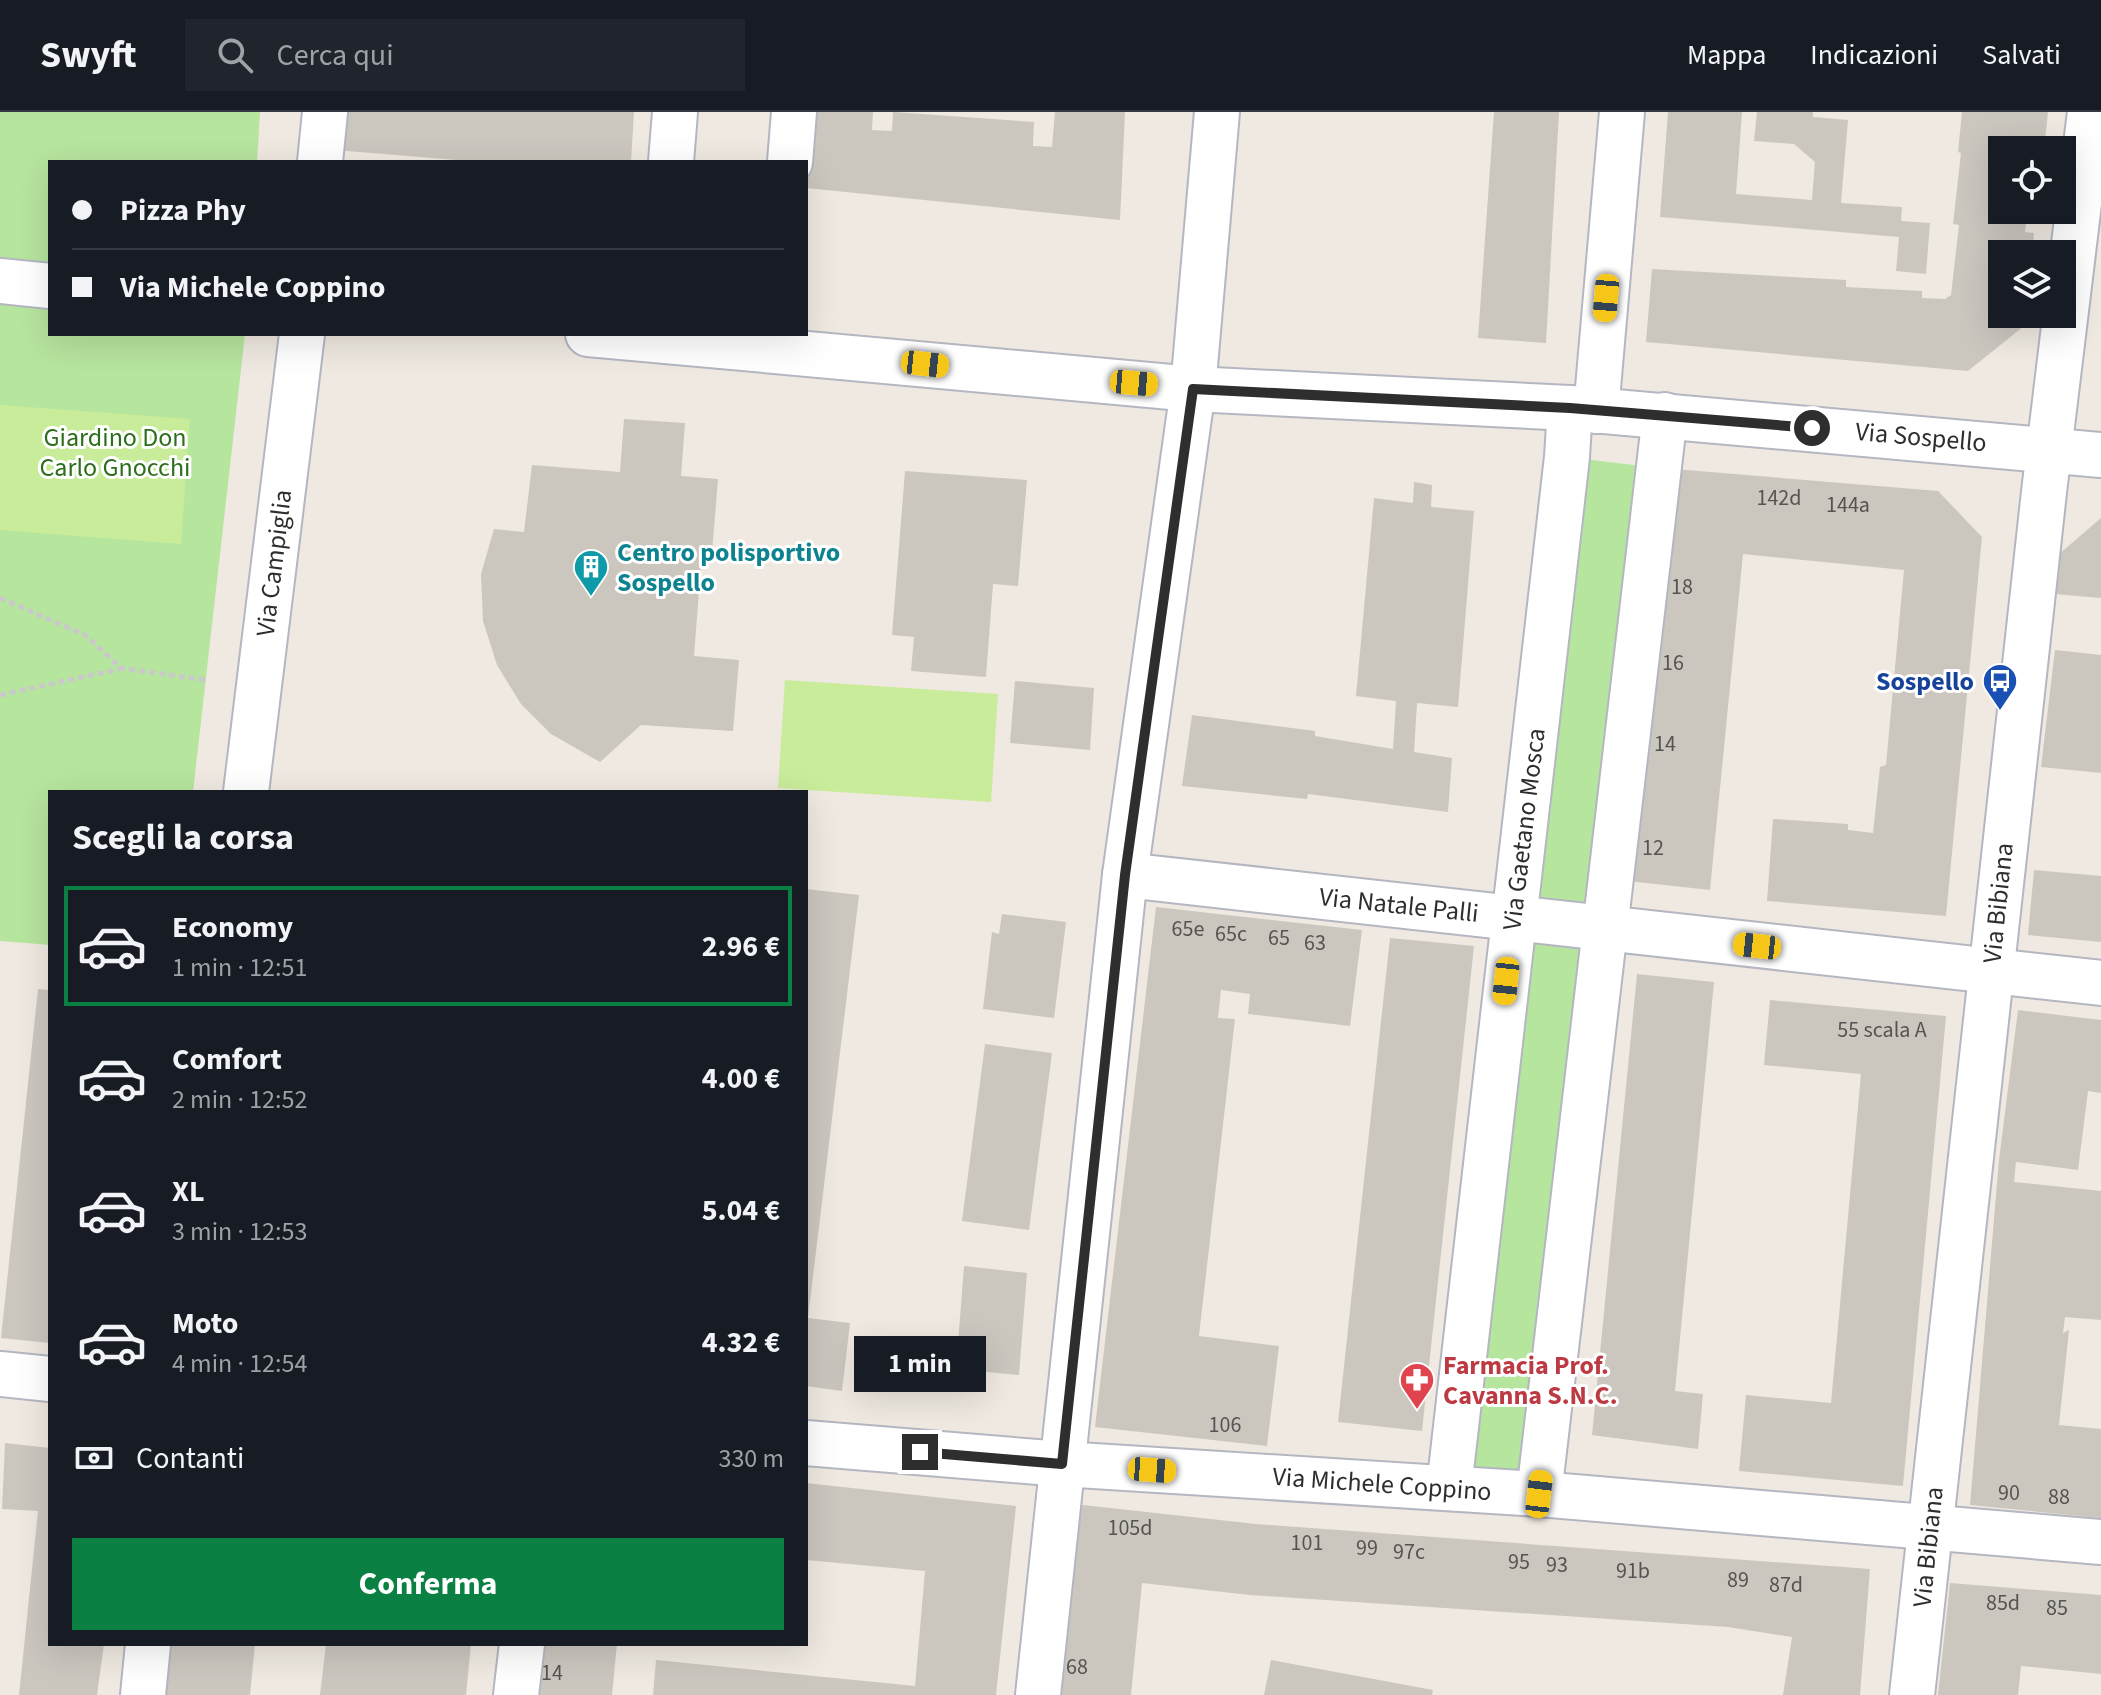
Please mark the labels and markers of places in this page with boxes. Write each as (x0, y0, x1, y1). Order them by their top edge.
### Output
place label: Centro polisportivo Sospello (617, 534, 840, 601)
building icon: Centro polisportivo Sospello (572, 548, 610, 598)
bus stop icon: Sospello (1981, 662, 2019, 712)
place label: Sospello (1876, 663, 1974, 700)
place label: Farmacia Prof. Cavanna S.N.C. (1443, 1347, 1618, 1414)
pharmacy icon: Farmacia Prof. Cavanna S.N.C. (1398, 1361, 1436, 1411)

